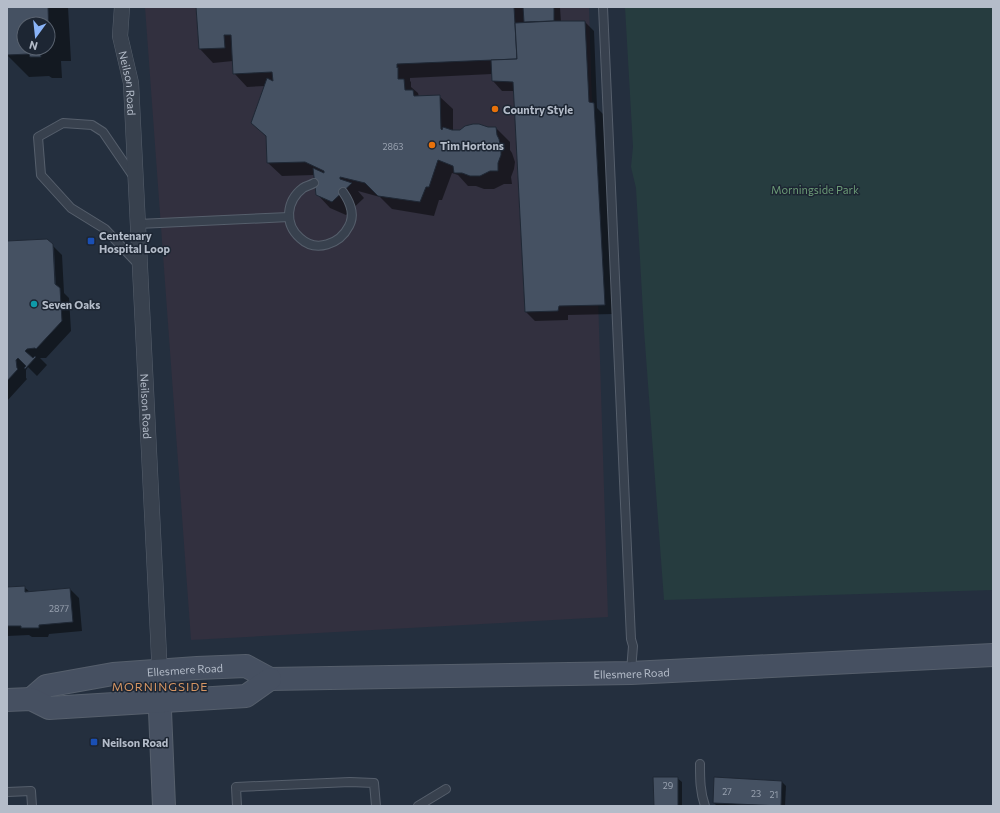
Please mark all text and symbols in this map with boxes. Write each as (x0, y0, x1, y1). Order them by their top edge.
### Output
north arrow (16, 16, 56, 56)
text: N (28, 39, 39, 53)
street label: Neilson Road (117, 49, 139, 116)
place label: Country Style (503, 103, 573, 116)
marker: Country Style (490, 104, 500, 114)
place label: Tim Hortons (440, 139, 504, 152)
marker: Tim Hortons (427, 140, 437, 150)
house number: 2863 (382, 141, 404, 152)
park label: Morningside Park (771, 183, 859, 196)
place label: Centenary Hospital Loop (99, 229, 170, 255)
marker: Centenary Hospital Loop (86, 236, 96, 246)
place label: Seven Oaks (42, 298, 100, 311)
marker: Seven Oaks (29, 299, 39, 309)
street label: Neilson Road (139, 373, 155, 439)
house number: 2877 (49, 603, 69, 614)
street label: Ellesmere Road (146, 660, 223, 678)
street label: Ellesmere Road (593, 665, 670, 680)
district label: MORNINGSIDE (112, 679, 208, 693)
place label: Neilson Road (102, 736, 168, 749)
marker: Neilson Road (89, 737, 99, 747)
house number: 29 (663, 780, 673, 791)
house number: 27 (722, 786, 732, 797)
house number: 23 (751, 788, 761, 799)
house number: 21 (770, 789, 778, 800)

